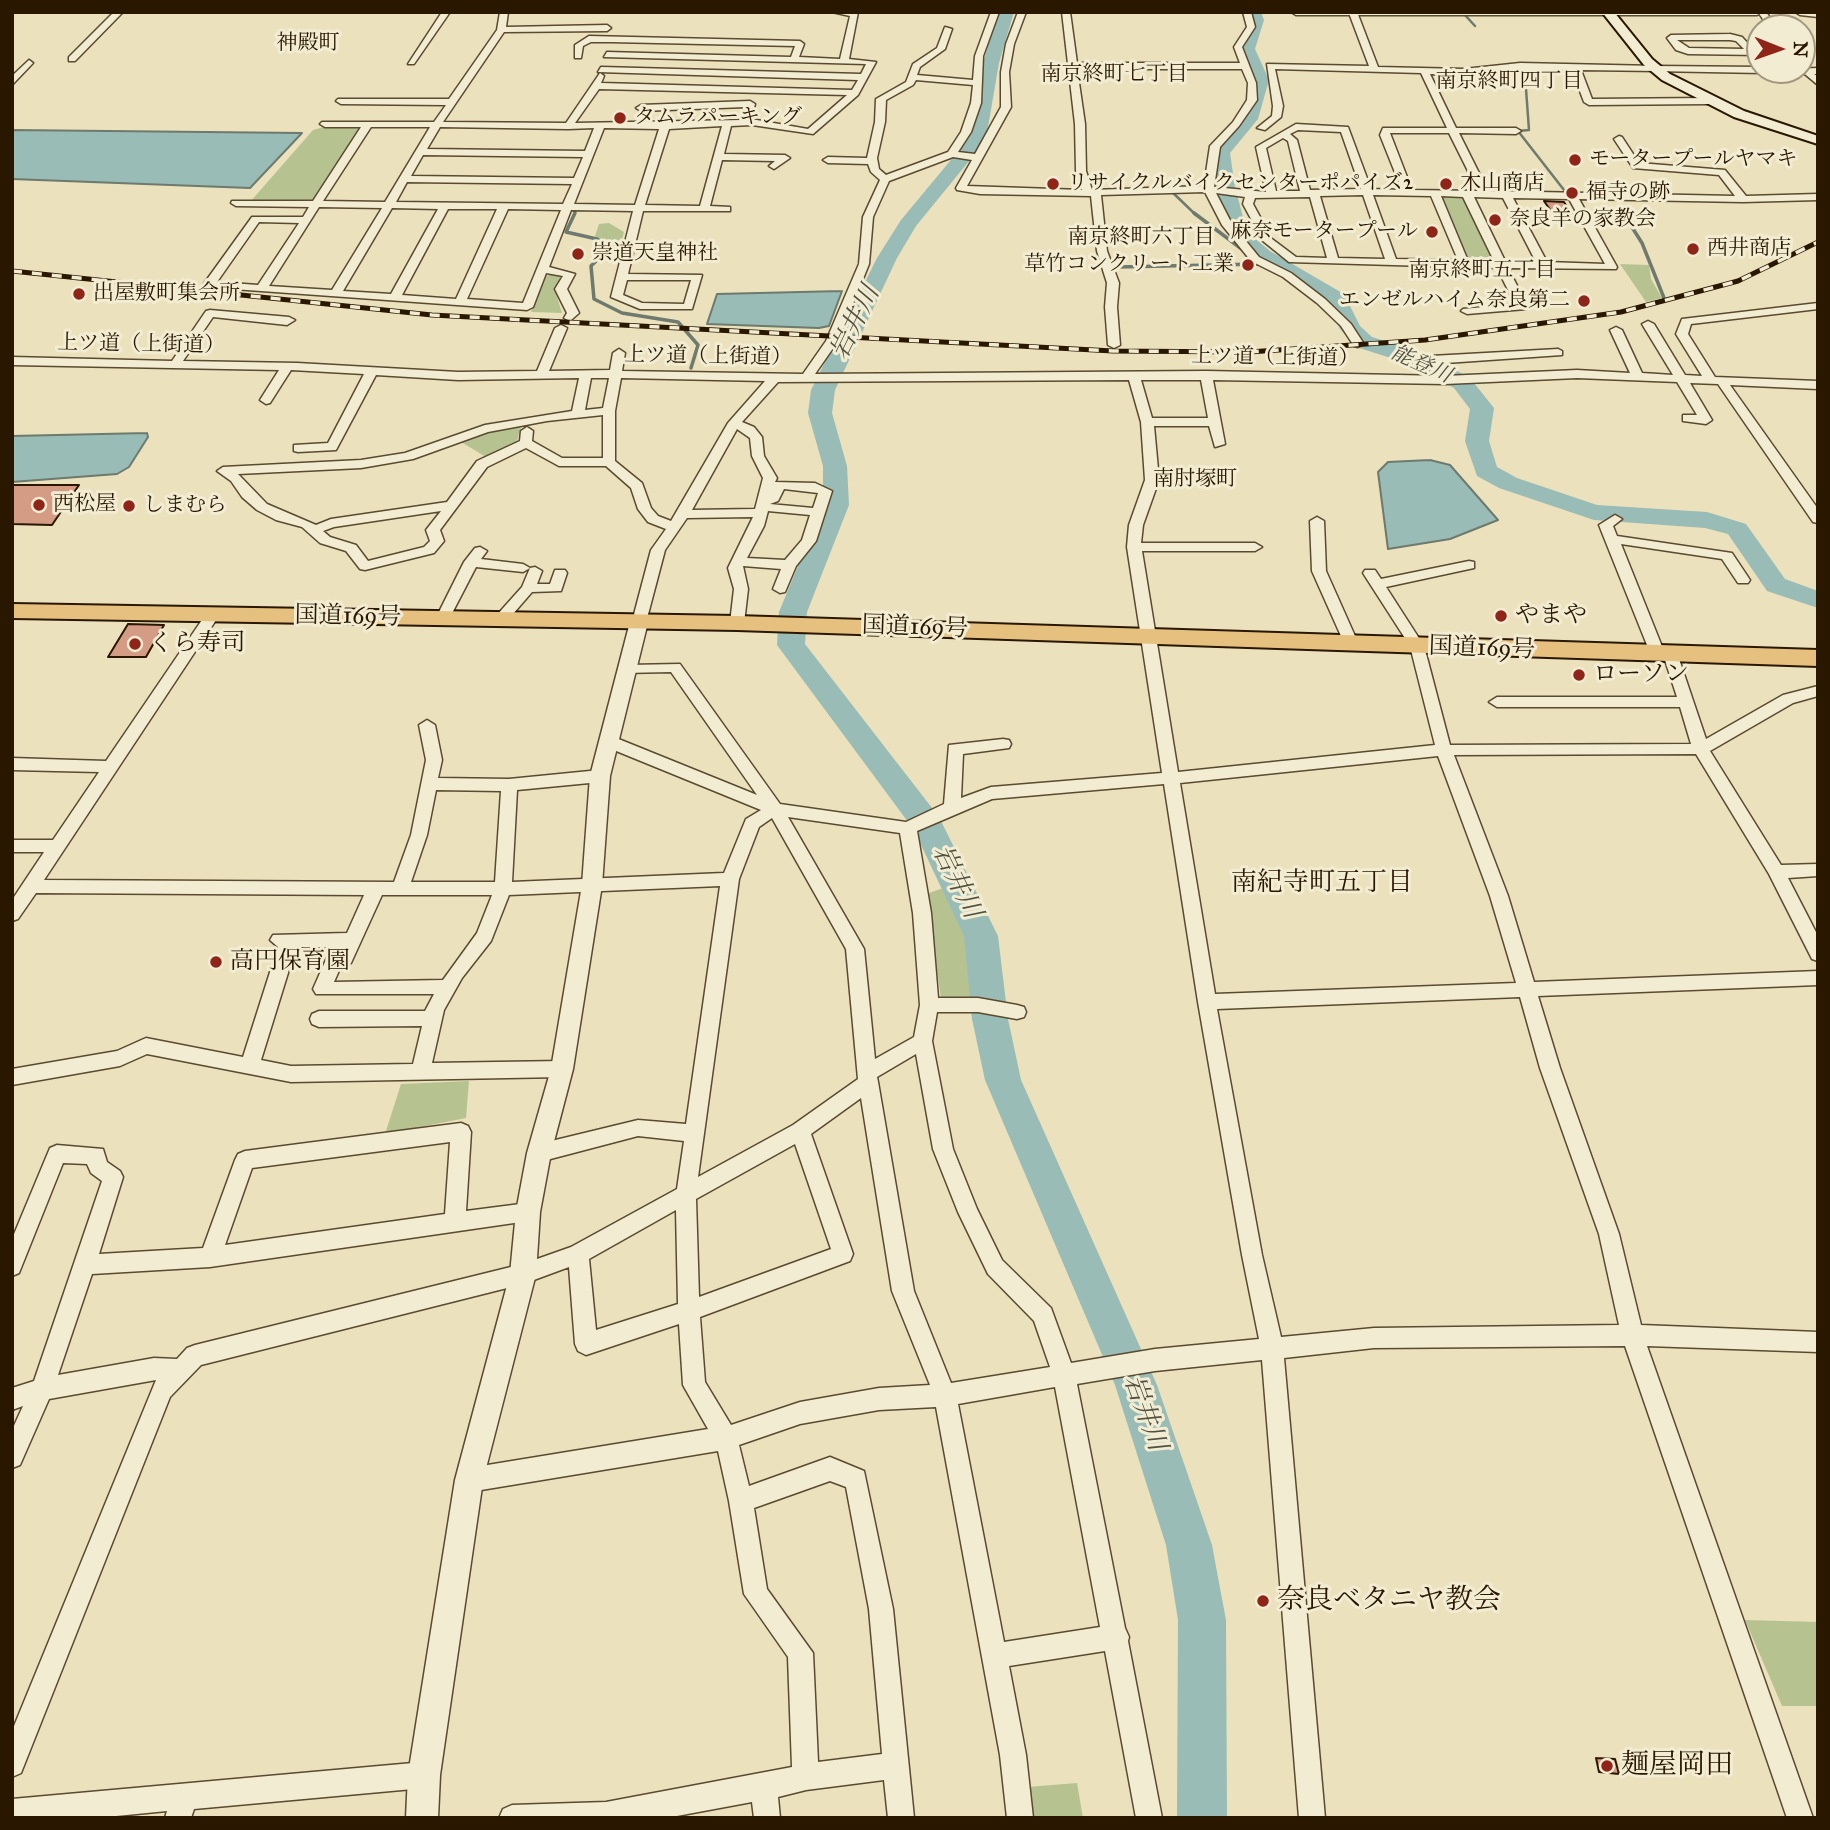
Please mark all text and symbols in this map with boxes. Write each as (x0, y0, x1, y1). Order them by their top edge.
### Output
north arrow (1746, 14, 1816, 84)
district label: 神殿町 (277, 31, 339, 57)
text: N (1789, 41, 1812, 58)
district label: 南京終町七丁目 (1041, 62, 1187, 88)
district label: 南京終町四丁目 (1436, 69, 1582, 95)
place label: タムラパーキング (634, 105, 802, 131)
marker: タムラパーキング (612, 110, 628, 126)
place label: モータープールヤマキ (1589, 147, 1798, 173)
marker: モータープールヤマキ (1567, 152, 1583, 168)
place label: リサイクルバイクセンターポパイズ2 (1067, 171, 1413, 197)
place label: 木山商店 (1460, 171, 1544, 197)
marker: リサイクルバイクセンターポパイズ2 (1045, 176, 1061, 192)
marker: 木山商店 (1438, 176, 1454, 192)
place label: 福寺の跡 (1586, 180, 1670, 206)
marker: 福寺の跡 (1564, 185, 1580, 201)
place label: 奈良羊の家教会 (1509, 207, 1656, 233)
marker: 奈良羊の家教会 (1487, 212, 1503, 228)
place label: 麻奈モータープール (1230, 219, 1418, 245)
marker: 麻奈モータープール (1424, 224, 1440, 240)
district label: 南京終町六丁目 (1068, 225, 1214, 251)
place label: 西井商店 (1707, 236, 1791, 262)
place label: 崇道天皇神社 (592, 241, 718, 267)
marker: 西井商店 (1685, 241, 1701, 257)
marker: 崇道天皇神社 (570, 246, 586, 262)
place label: 草竹コンクリート工業 (1024, 252, 1234, 278)
marker: 草竹コンクリート工業 (1240, 257, 1256, 273)
district label: 南京終町五丁目 (1409, 258, 1555, 284)
place label: 出屋敷町集会所 (93, 281, 240, 307)
water label: 岩井川 (825, 281, 887, 365)
marker: 出屋敷町集会所 (71, 286, 87, 302)
place label: エンゼルハイム奈良第二 (1339, 288, 1570, 314)
marker: エンゼルハイム奈良第二 (1576, 293, 1592, 309)
street label: 上ツ道（上街道） (57, 331, 225, 359)
water label: 能登川 (1387, 341, 1455, 389)
street label: 上ツ道（上街道） (624, 343, 792, 371)
street label: 上ツ道（上街道） (1191, 344, 1359, 372)
district label: 南肘塚町 (1153, 467, 1237, 493)
place label: 西松屋 (53, 492, 116, 518)
place label: しまむら (143, 493, 227, 519)
marker: 西松屋 (31, 497, 47, 513)
marker: しまむら (121, 498, 137, 514)
street label: 国道169号 (294, 602, 402, 632)
place label: やまや (1515, 602, 1587, 630)
marker: やまや (1493, 608, 1509, 624)
street label: 国道169号 (861, 612, 969, 644)
place label: くら寿司 (149, 630, 245, 658)
street label: 国道169号 (1428, 633, 1536, 665)
marker: くら寿司 (127, 636, 143, 652)
place label: ローソン (1593, 661, 1689, 689)
marker: ローソン (1571, 667, 1587, 683)
water label: 岩井川 (925, 840, 987, 924)
district label: 南紀寺町五丁目 (1231, 868, 1413, 900)
place label: 高円保育園 (230, 948, 350, 976)
marker: 高円保育園 (208, 954, 224, 970)
water label: 岩井川 (1116, 1371, 1172, 1455)
place label: 奈良ベタニヤ教会 (1277, 1584, 1501, 1618)
marker: 奈良ベタニヤ教会 (1255, 1593, 1271, 1609)
place label: 麺屋岡田 (1621, 1749, 1733, 1783)
marker: 麺屋岡田 (1599, 1758, 1615, 1774)

